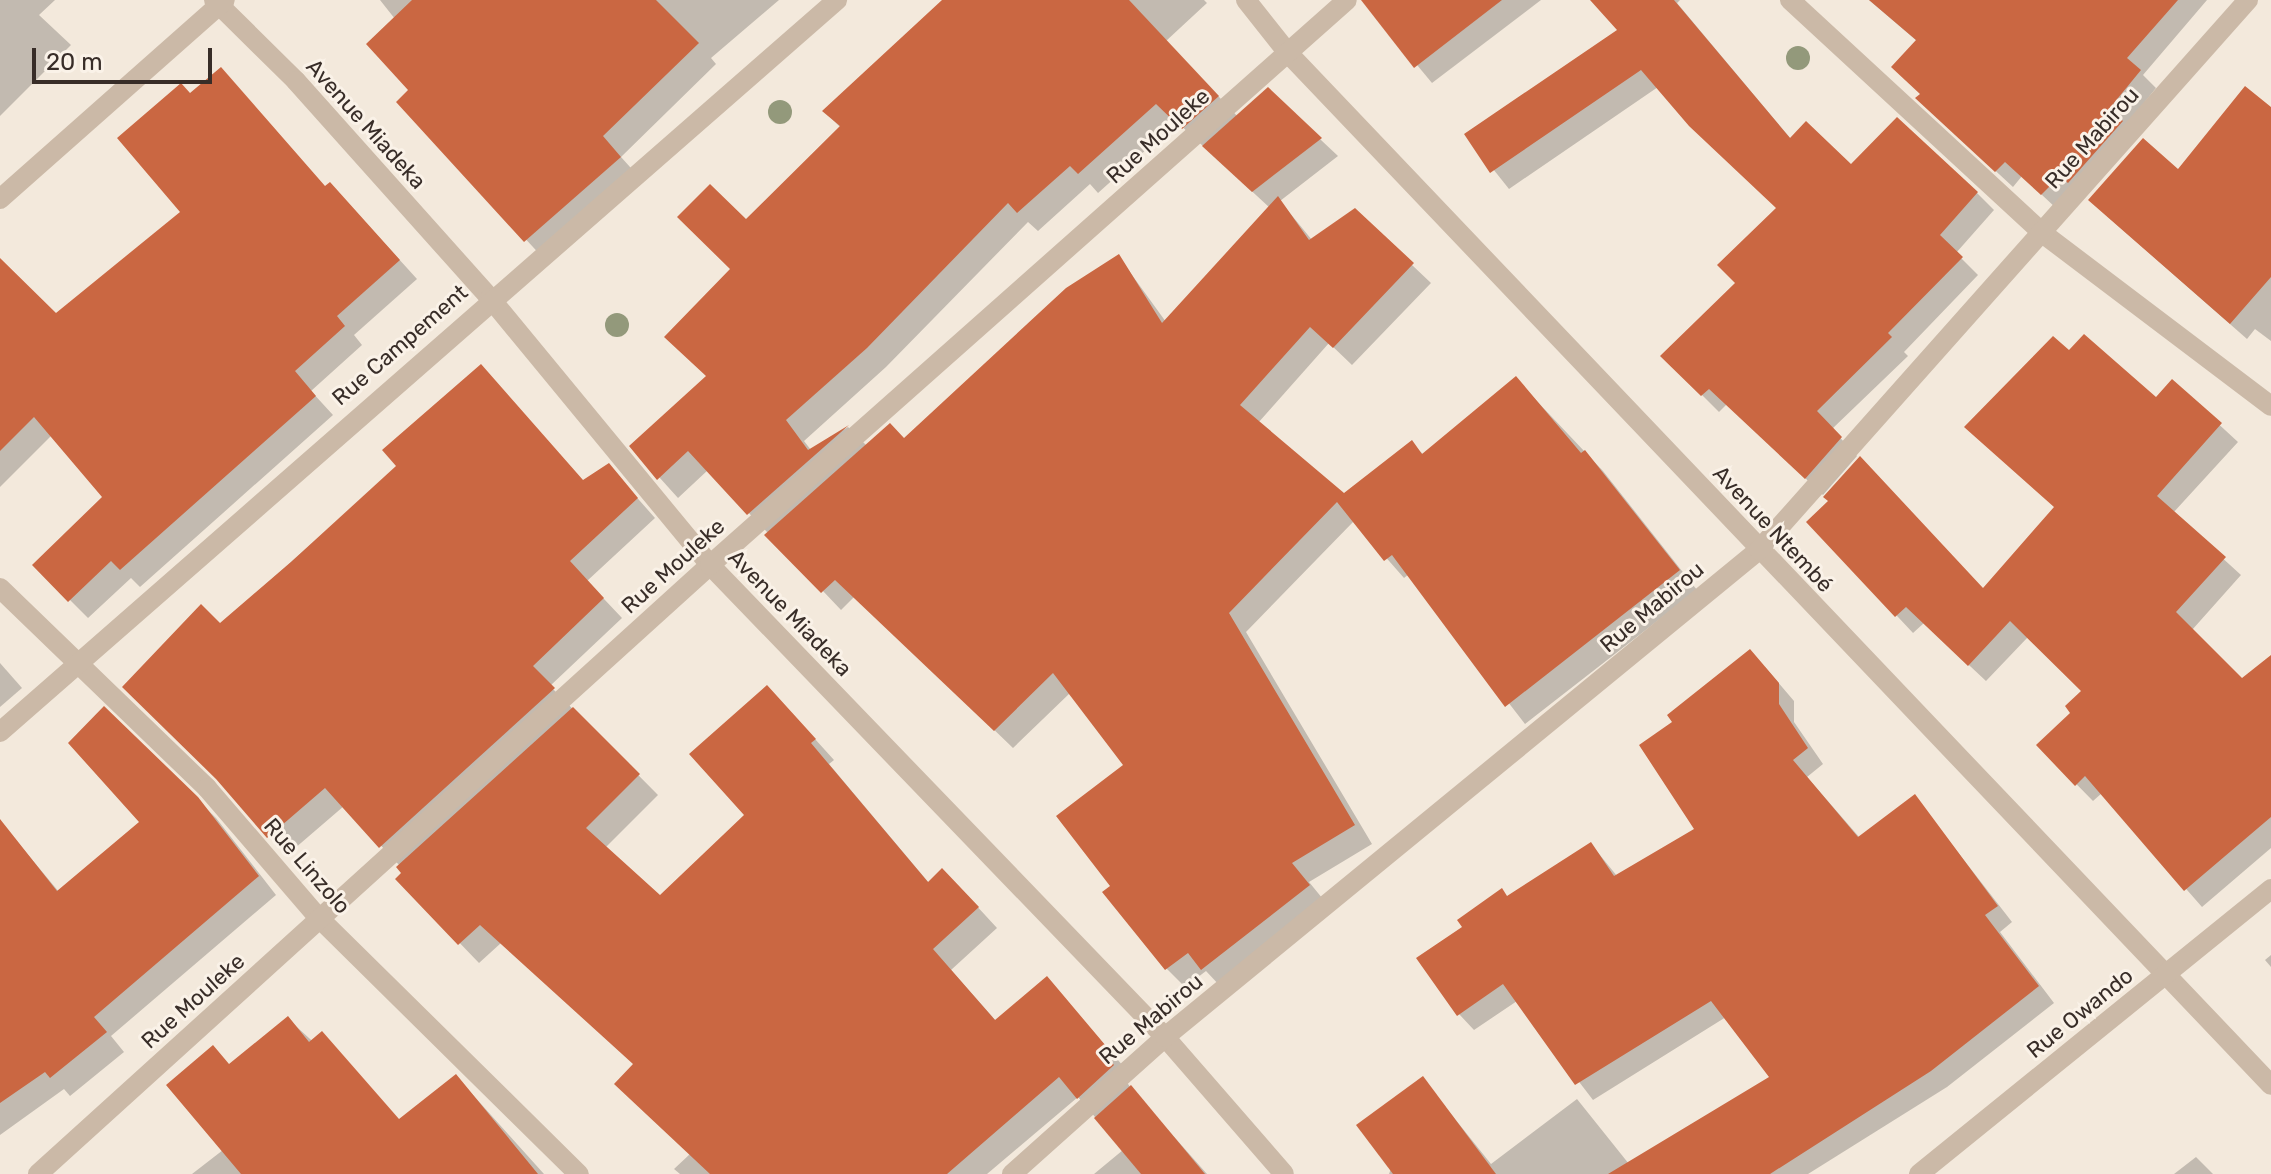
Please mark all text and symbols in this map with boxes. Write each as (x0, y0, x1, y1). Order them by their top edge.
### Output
scale bar (36, 32, 216, 82)
text: 20 m (46, 48, 103, 76)
street label: Avenue Miadeka (301, 53, 431, 195)
street label: Rue Mabirou (2040, 82, 2144, 194)
street label: Rue Mouleke (1101, 83, 1215, 189)
street label: Rue Campement (327, 279, 473, 411)
street label: Avenue Ntembé (1708, 460, 1838, 598)
street label: Rue Mouleke (616, 513, 730, 619)
street label: Avenue Miadeka (723, 544, 857, 682)
street label: Rue Mabirou (1595, 556, 1709, 658)
street label: Rue Linzolo (258, 813, 356, 919)
street label: Rue Mouleke (136, 948, 250, 1054)
street label: Rue Owando (2022, 962, 2138, 1064)
street label: Rue Mabirou (1094, 968, 1208, 1070)

